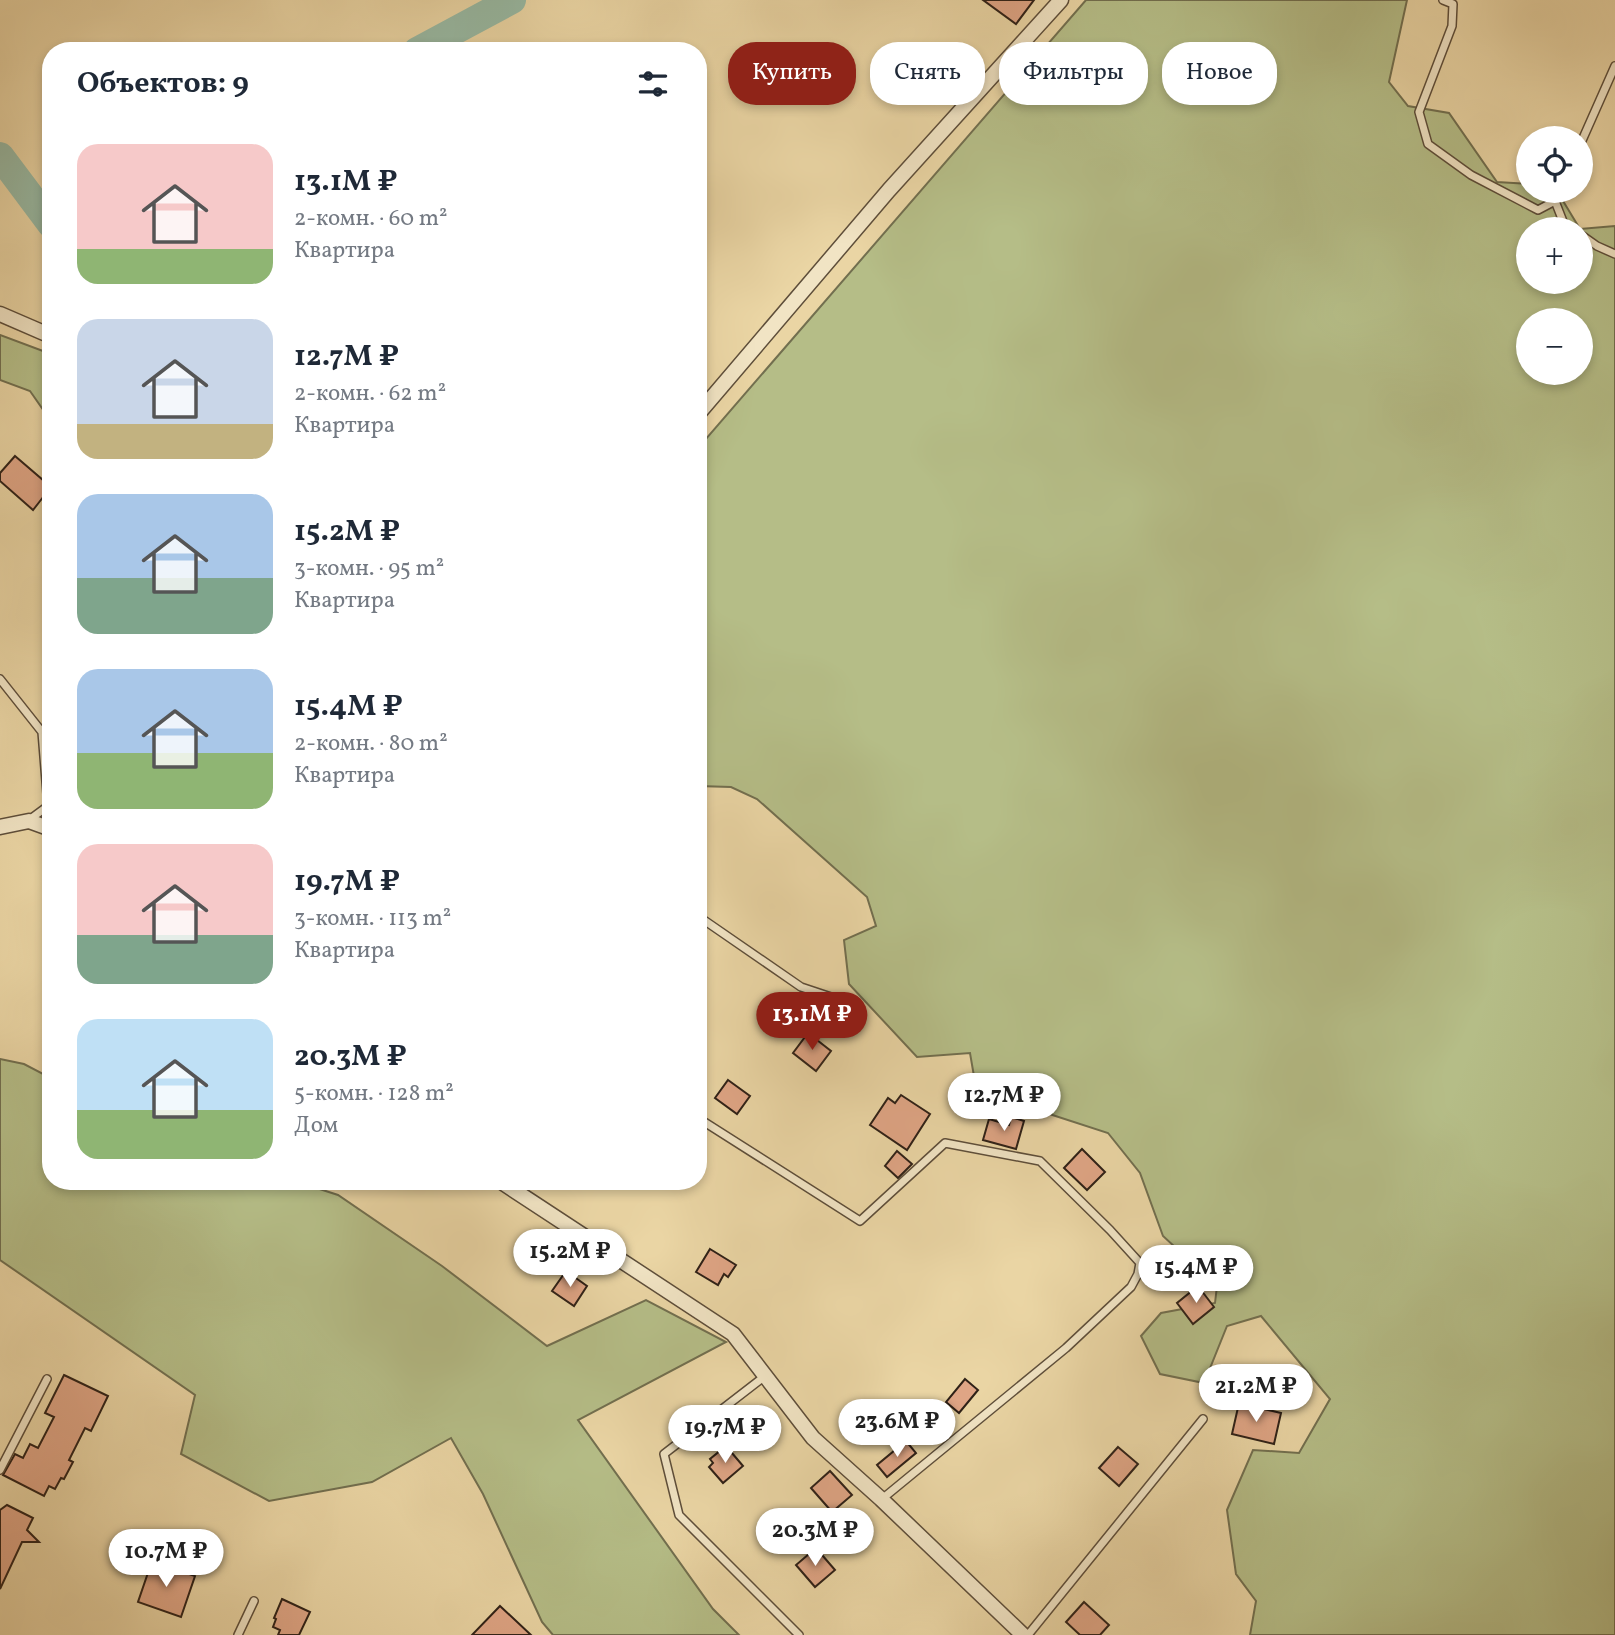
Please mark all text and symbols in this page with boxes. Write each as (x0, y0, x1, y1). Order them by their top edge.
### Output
chip: Купить (728, 42, 856, 105)
chip: Снять (870, 42, 985, 105)
chip: Фильтры (999, 42, 1148, 105)
chip: Новое (1162, 42, 1277, 105)
text: Объектов: 9 (77, 63, 249, 105)
icon: filters (634, 65, 672, 103)
map controls (1516, 126, 1593, 385)
button: locate (1516, 126, 1593, 203)
text: 13.1M ₽ (294, 161, 398, 203)
icon: home (133, 172, 217, 256)
text: 2-комн. · 60 m² (294, 203, 448, 235)
button: + (1516, 217, 1593, 294)
text: Квартира (294, 235, 395, 267)
button: − (1516, 308, 1593, 385)
text: 12.7M ₽ (294, 336, 399, 378)
icon: home (133, 347, 217, 431)
text: 2-комн. · 62 m² (294, 378, 446, 410)
text: Квартира (294, 410, 395, 442)
text: 15.2M ₽ (294, 511, 400, 553)
icon: home (133, 522, 217, 606)
text: 3-комн. · 95 m² (294, 553, 444, 585)
text: Квартира (294, 585, 395, 617)
text: 15.4M ₽ (294, 686, 403, 728)
icon: home (133, 697, 217, 781)
text: 2-комн. · 80 m² (294, 728, 448, 760)
text: Квартира (294, 760, 395, 792)
text: 19.7M ₽ (294, 861, 400, 903)
icon: home (133, 872, 217, 956)
text: 3-комн. · 113 m² (294, 903, 451, 935)
text: Квартира (294, 935, 395, 967)
pin: 13.1M ₽ (747, 992, 877, 1052)
text: 13.1M ₽ (772, 999, 852, 1031)
text: 20.3M ₽ (294, 1036, 407, 1078)
icon: home (133, 1047, 217, 1131)
pin: 12.7M ₽ (939, 1074, 1069, 1133)
text: 5-комн. · 128 m² (294, 1078, 454, 1110)
text: 12.7M ₽ (964, 1080, 1044, 1112)
text: Дом (294, 1110, 338, 1142)
pin: 15.2M ₽ (505, 1230, 635, 1289)
text: 15.2M ₽ (529, 1236, 611, 1268)
pin: 15.4M ₽ (1131, 1246, 1261, 1305)
text: 15.4M ₽ (1154, 1252, 1238, 1284)
pin: 21.2M ₽ (1191, 1364, 1321, 1424)
text: 21.2M ₽ (1215, 1371, 1297, 1403)
pin: 23.6M ₽ (832, 1400, 962, 1459)
pin: 19.7M ₽ (660, 1406, 790, 1465)
text: 23.6M ₽ (854, 1406, 940, 1438)
text: 19.7M ₽ (684, 1412, 766, 1444)
pin: 20.3M ₽ (750, 1508, 880, 1568)
text: 20.3M ₽ (772, 1515, 858, 1547)
pin: 10.7M ₽ (101, 1530, 231, 1589)
text: 10.7M ₽ (125, 1536, 207, 1568)

